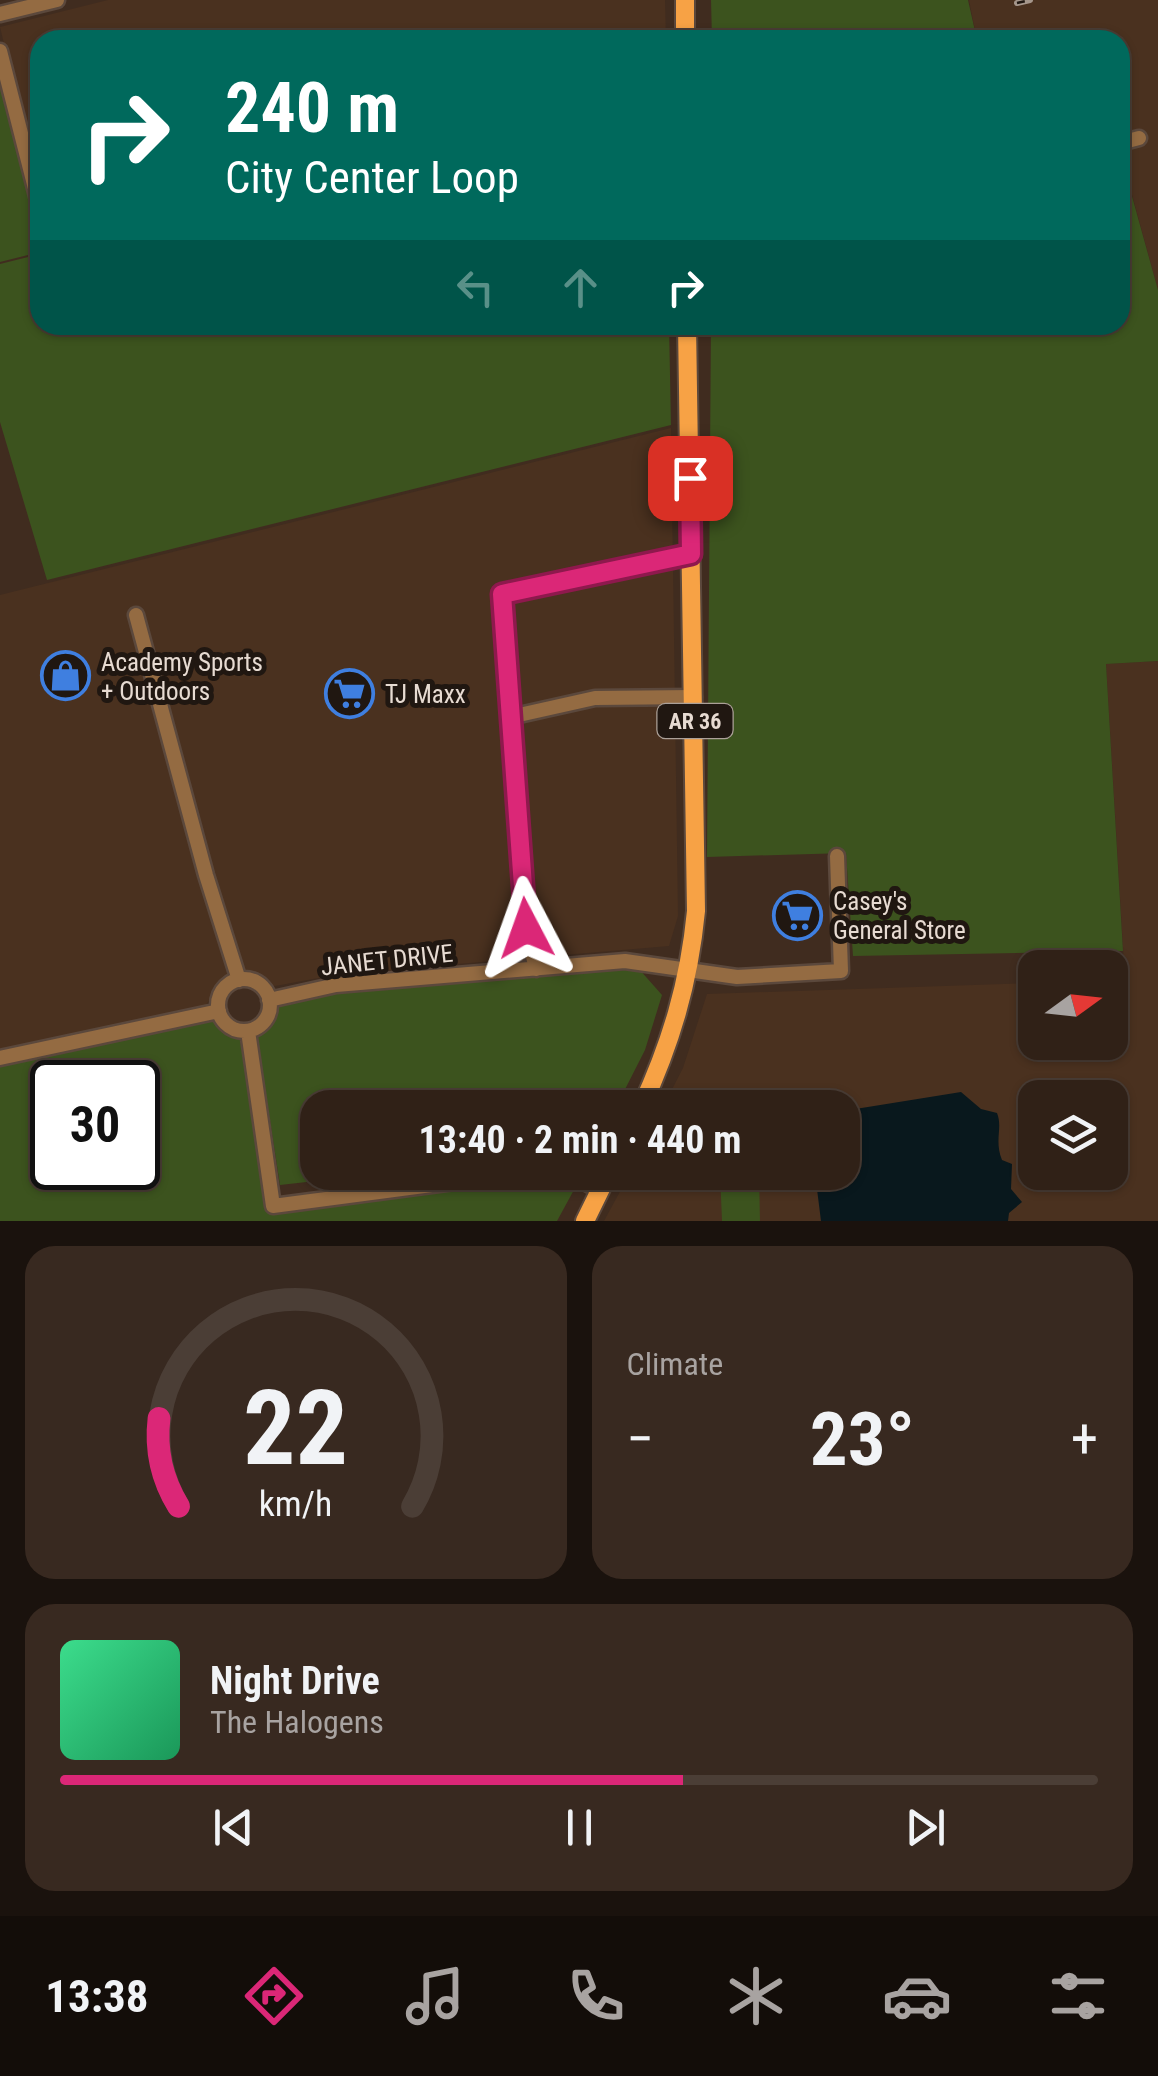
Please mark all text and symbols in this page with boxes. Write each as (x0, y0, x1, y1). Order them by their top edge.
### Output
text: 240 m (225, 67, 399, 149)
icon: right (60, 70, 190, 200)
text: City Center Loop (225, 151, 519, 204)
icon: left (448, 260, 503, 315)
icon: ahead (553, 260, 608, 315)
icon: right (658, 260, 713, 315)
pin (648, 436, 733, 521)
icon: arrive (663, 451, 718, 506)
place label: Academy Sports + Outdoors (101, 648, 263, 706)
shop icon: Academy Sports + Outdoors (40, 650, 92, 702)
supermarket icon: TJ Maxx (324, 668, 376, 720)
place label: TJ Maxx (385, 680, 466, 709)
road number: AR 36 (658, 704, 732, 738)
position arrow (474, 876, 578, 980)
place label: Casey's General Store (833, 887, 966, 945)
supermarket icon: Casey's General Store (772, 889, 824, 941)
street label: JANET DRIVE (319, 939, 455, 981)
north arrow (1018, 950, 1128, 1060)
map controls (1018, 950, 1128, 1190)
speed limit sign: 30 (30, 1060, 160, 1190)
button: layers (1018, 1080, 1128, 1190)
text: 13:40 · 2 min · 440 m (419, 1118, 741, 1162)
text: Climate (627, 1345, 723, 1383)
text: 22 (243, 1368, 348, 1489)
text: 23° (810, 1395, 915, 1483)
text: − (627, 1407, 654, 1471)
text: + (1071, 1407, 1098, 1471)
text: km/h (259, 1483, 333, 1525)
text: Night Drive (210, 1659, 380, 1703)
text: The Halogens (210, 1703, 384, 1741)
icon: previous (206, 1800, 261, 1855)
icon: pause (552, 1800, 607, 1855)
icon: next (898, 1800, 953, 1855)
icon: directions (239, 1961, 309, 2031)
icon: music (400, 1961, 470, 2031)
icon: phone (561, 1961, 631, 2031)
icon: climate (721, 1961, 791, 2031)
icon: car (882, 1961, 952, 2031)
icon: filters (1043, 1961, 1113, 2031)
text: 13:38 (45, 1970, 149, 2023)

